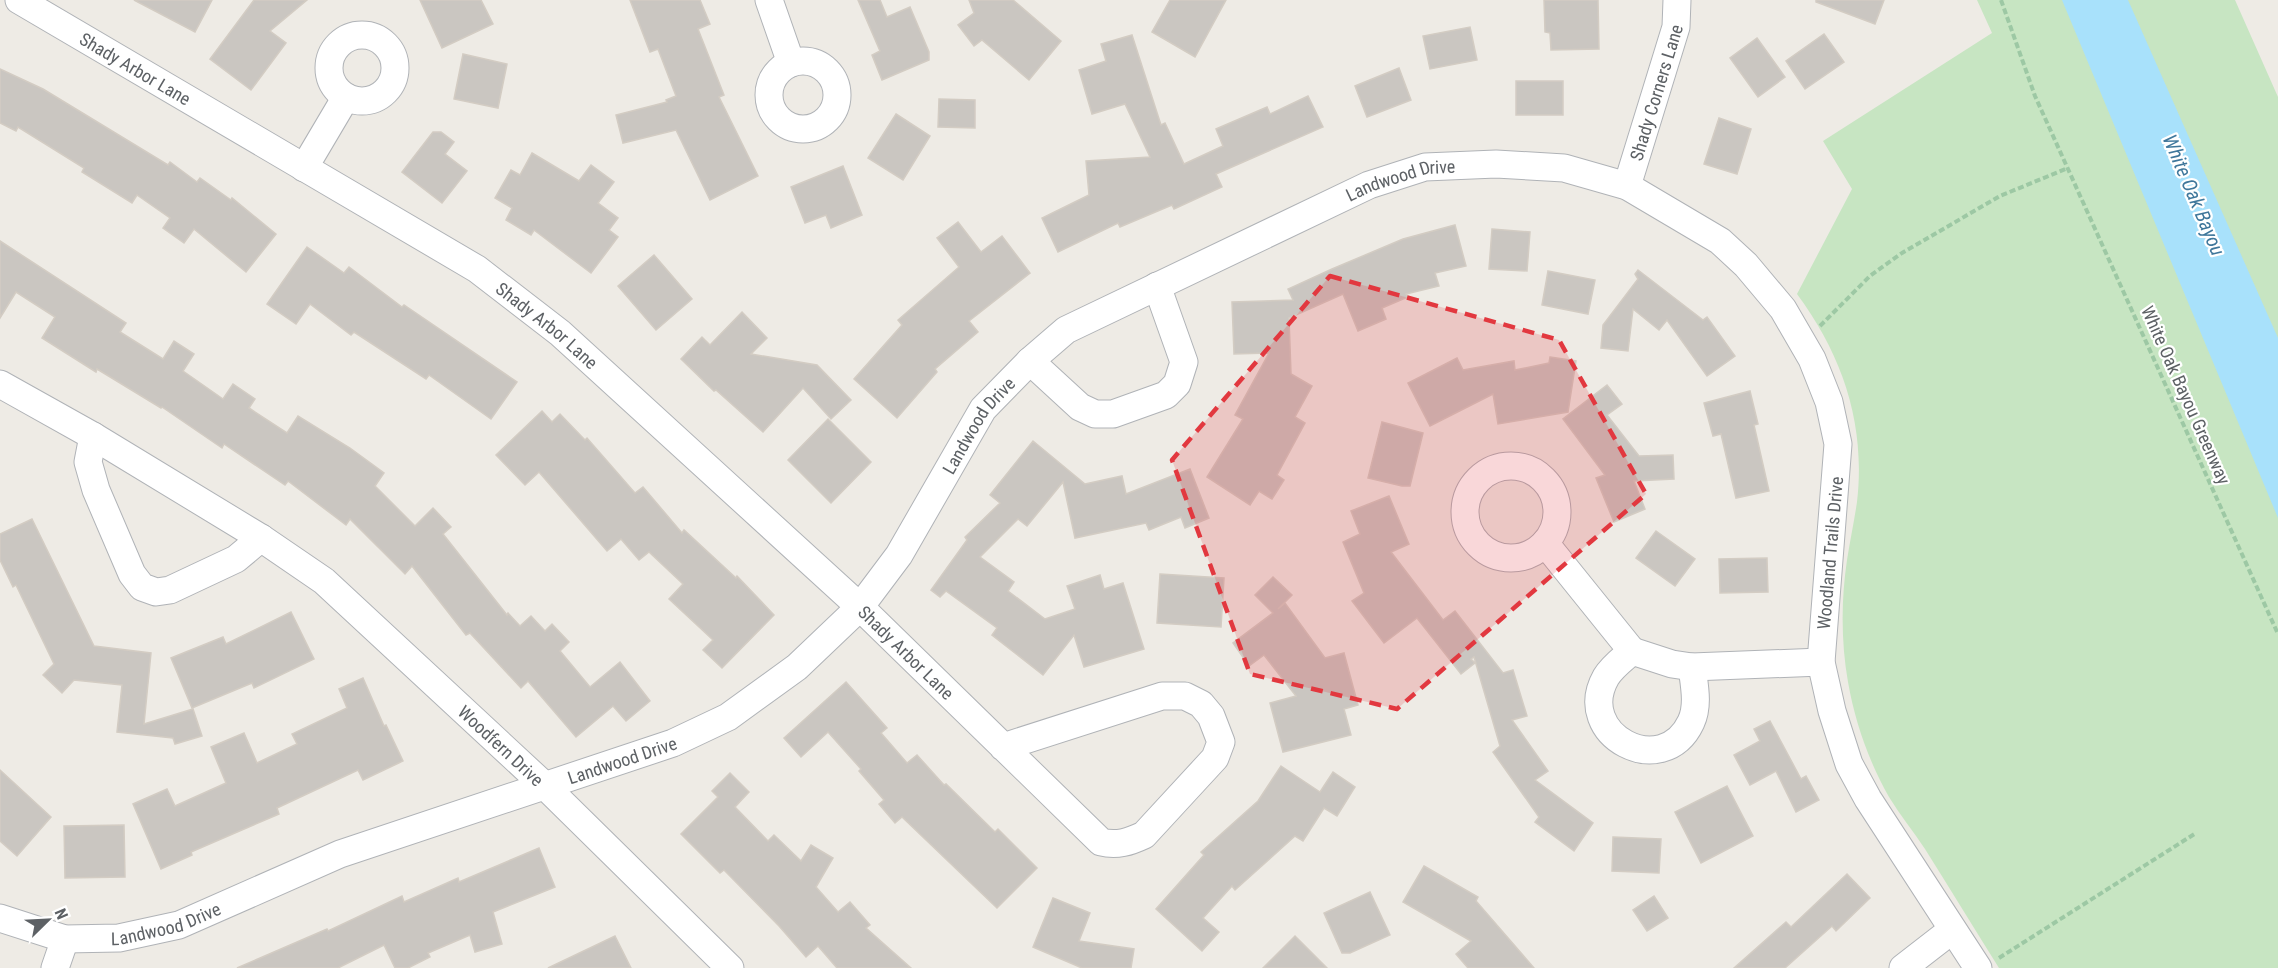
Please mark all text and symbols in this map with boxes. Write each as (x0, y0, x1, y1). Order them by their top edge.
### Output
street label: Shady Corners Lane (1625, 22, 1687, 163)
street label: Shady Arbor Lane (76, 28, 195, 109)
water label: White Oak Bayou (2158, 131, 2230, 259)
street label: Landwood Drive (1342, 155, 1456, 205)
street label: Shady Arbor Lane (492, 277, 602, 373)
street label: White Oak Bayou Greenway (2137, 303, 2235, 488)
street label: Landwood Drive (937, 373, 1019, 478)
street label: Woodland Trails Drive (1813, 476, 1847, 630)
street label: Shady Arbor Lane (854, 601, 958, 703)
street label: Woodfern Drive (454, 701, 548, 790)
street label: Landwood Drive (565, 732, 679, 788)
north arrow (18, 890, 78, 950)
street label: Landwood Drive (111, 898, 224, 949)
text: N (51, 906, 72, 922)

